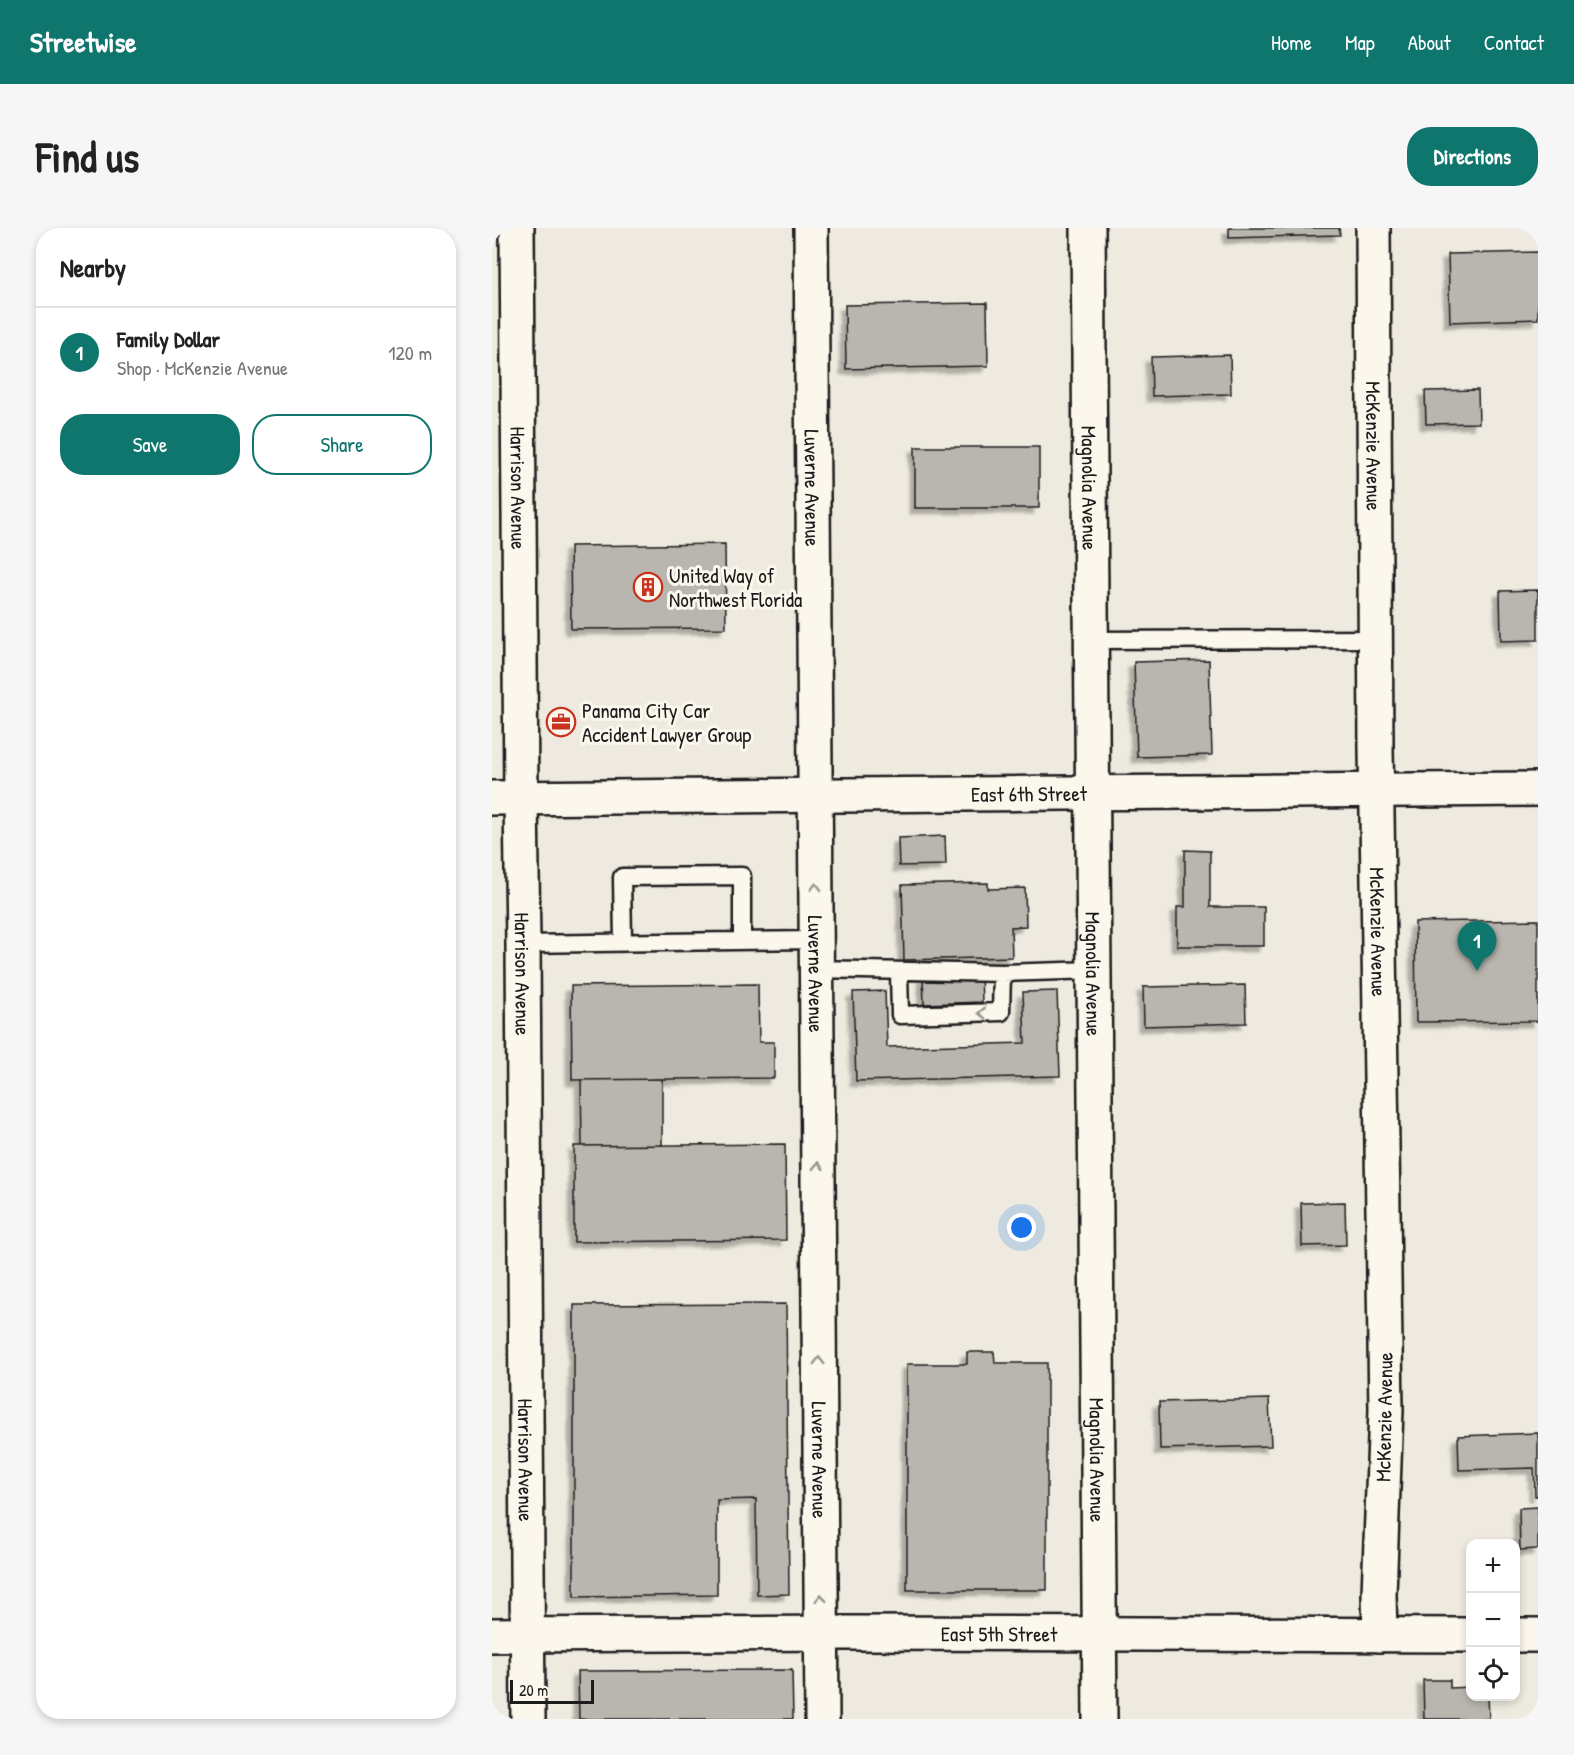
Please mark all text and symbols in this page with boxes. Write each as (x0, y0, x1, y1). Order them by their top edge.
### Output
text: Streetwise (30, 23, 136, 61)
text: Home (1271, 28, 1312, 57)
text: Map (1345, 28, 1375, 57)
text: About (1408, 28, 1451, 57)
text: Contact (1484, 28, 1544, 57)
button: Directions (1407, 127, 1538, 186)
text: Find us (36, 128, 139, 185)
text: Nearby (60, 250, 126, 285)
text: Family Dollar (117, 324, 220, 354)
text: 1 (76, 339, 83, 366)
text: 120 m (388, 339, 432, 366)
text: Shop · McKenzie Avenue (117, 354, 288, 381)
street label: McKenzie Avenue (1359, 381, 1389, 511)
button: Save (60, 414, 240, 475)
button: Share (252, 414, 432, 475)
street label: Harrison Avenue (504, 426, 534, 550)
street label: Magnolia Avenue (1075, 426, 1105, 550)
street label: Luverne Avenue (798, 429, 828, 547)
place label: United Way of Northwest Florida (669, 561, 802, 614)
building icon: United Way of Northwest Florida (632, 571, 664, 603)
place label: Panama City Car Accident Lawyer Group (582, 696, 751, 749)
office icon: Panama City Car Accident Lawyer Group (545, 706, 577, 738)
street label: East 6th Street (971, 778, 1088, 808)
street label: McKenzie Avenue (1363, 867, 1394, 997)
one-way arrow (810, 882, 822, 891)
street label: Magnolia Avenue (1079, 911, 1109, 1036)
street label: Harrison Avenue (508, 912, 538, 1036)
street label: Luverne Avenue (802, 915, 831, 1033)
pin: 1 (1458, 922, 1496, 971)
one-way arrow (978, 1006, 987, 1019)
one-way arrow (811, 1161, 824, 1170)
your location (1007, 1213, 1036, 1242)
street label: McKenzie Avenue (1368, 1352, 1400, 1482)
one-way arrow (813, 1356, 825, 1365)
street label: Magnolia Avenue (1083, 1397, 1113, 1522)
street label: Harrison Avenue (511, 1398, 541, 1522)
street label: Luverne Avenue (805, 1401, 835, 1519)
map controls (1466, 1539, 1520, 1701)
button: + (1466, 1539, 1520, 1593)
one-way arrow (815, 1593, 827, 1602)
button: − (1466, 1593, 1520, 1647)
street label: East 5th Street (941, 1619, 1058, 1648)
button: locate (1466, 1647, 1520, 1701)
scale bar (510, 1677, 594, 1704)
text: 20 m (519, 1679, 548, 1701)

